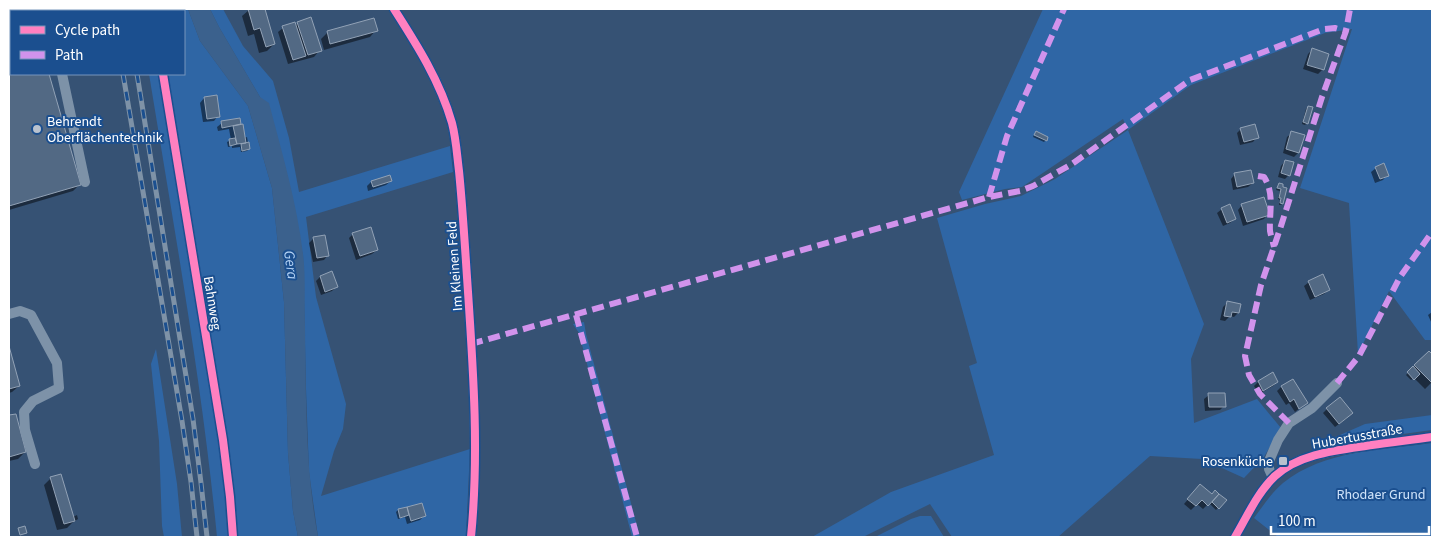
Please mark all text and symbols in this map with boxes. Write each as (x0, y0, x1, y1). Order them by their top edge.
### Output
legend (10, 10, 185, 75)
text: Cycle path (55, 20, 120, 41)
text: Path (55, 45, 83, 66)
place label: Behrendt Oberflächentechnik (47, 112, 163, 148)
marker: Behrendt Oberflächentechnik (31, 123, 43, 135)
street label: Im Kleinen Feld (442, 220, 468, 312)
water label: Gera (278, 249, 303, 281)
street label: Bahnweg (198, 275, 226, 332)
street label: Hubertusstraße (1310, 419, 1404, 455)
place label: Rosenküche (1202, 452, 1273, 472)
marker: Rosenküche (1277, 455, 1289, 467)
park label: Rhodaer Grund (1336, 485, 1426, 505)
scale bar (1271, 504, 1428, 536)
text: 100 m (1278, 511, 1316, 532)

